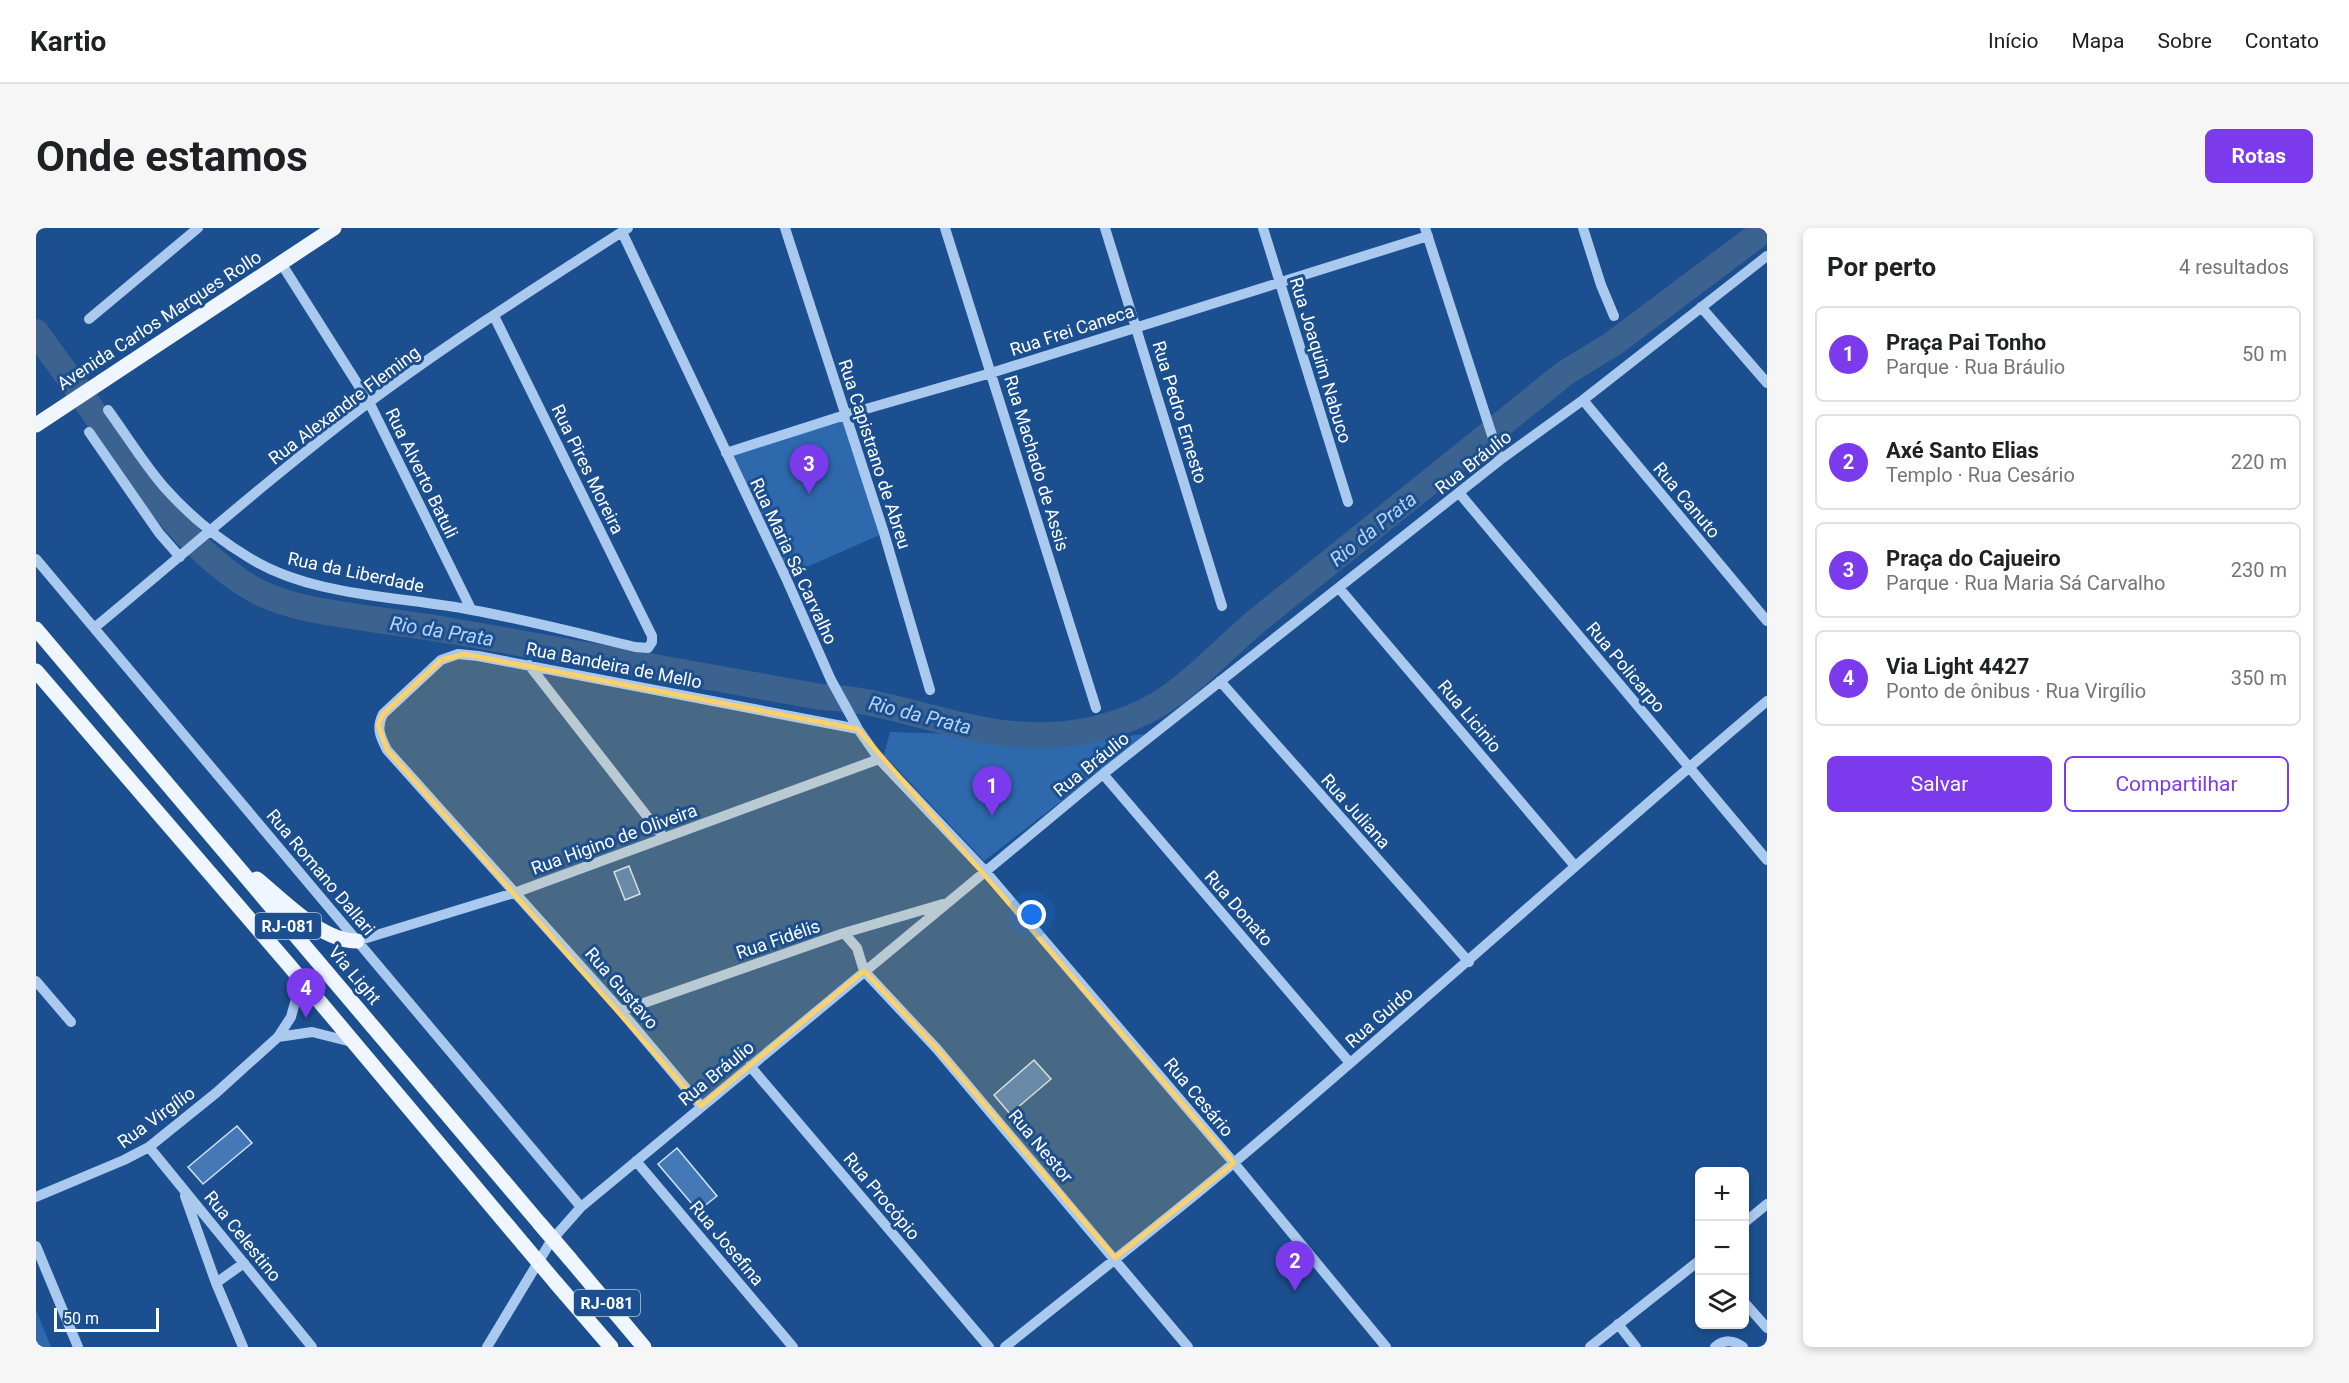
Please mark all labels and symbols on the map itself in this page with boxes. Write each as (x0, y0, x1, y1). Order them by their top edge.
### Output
street label: Avenida Carlos Marques Rollo (53, 246, 265, 394)
street label: Rua Joaquim Nabuco (1286, 275, 1356, 445)
street label: Rua Frei Caneca (1007, 300, 1137, 360)
street label: Rua Pedro Ernesto (1148, 338, 1212, 486)
street label: Rua Alexandre Fleming (264, 341, 424, 469)
street label: Rua Capistrano de Abreu (834, 357, 916, 551)
street label: Rua Machado de Assis (1000, 372, 1074, 554)
street label: Rua Pires Moreira (548, 401, 628, 537)
street label: Rua Alverto Batuli (381, 405, 463, 541)
street label: Rua Bráulio (1431, 426, 1515, 498)
pin: 3 (790, 444, 828, 494)
street label: Rua Canuto (1649, 458, 1725, 542)
street label: Rua Maria Sá Carvalho (746, 474, 842, 648)
water label: Rio da Prata (1325, 487, 1421, 571)
street label: Rua da Liberdade (286, 547, 426, 597)
water label: Rio da Prata (388, 611, 496, 651)
street label: Rua Policarpo (1582, 618, 1670, 716)
street label: Rua Bandeira de Mello (524, 638, 704, 692)
street label: Rua Licinio (1434, 676, 1506, 756)
water label: Rio da Prata (866, 691, 974, 739)
street label: Rua Bráulio (1049, 727, 1133, 801)
pin: 1 (972, 766, 1012, 816)
street label: Rua Juliana (1317, 769, 1395, 853)
street label: Rua Higino de Oliveira (528, 799, 700, 879)
street label: Rua Romano Dallari (262, 805, 380, 939)
street label: Rua Donato (1201, 866, 1277, 950)
your location (1017, 900, 1046, 929)
road number: RJ-081 (255, 913, 321, 939)
street label: Rua Fidélis (733, 915, 823, 963)
street label: Via Light (324, 941, 386, 1009)
street label: Rua Gustavo (581, 943, 663, 1033)
pin: 4 (286, 968, 326, 1018)
street label: Rua Guido (1341, 982, 1417, 1052)
street label: Rua Bráulio (674, 1036, 758, 1110)
street label: Rua Cesário (1160, 1053, 1238, 1141)
street label: Rua Virgílio (113, 1082, 199, 1152)
street label: Rua Nestor (1004, 1105, 1078, 1187)
street label: Rua Procópio (839, 1148, 925, 1244)
street label: Rua Celestino (200, 1187, 286, 1285)
street label: Rua Josefina (686, 1196, 768, 1290)
pin: 2 (1276, 1242, 1314, 1291)
road number: RJ-081 (574, 1290, 640, 1316)
scale bar (54, 1305, 159, 1332)

